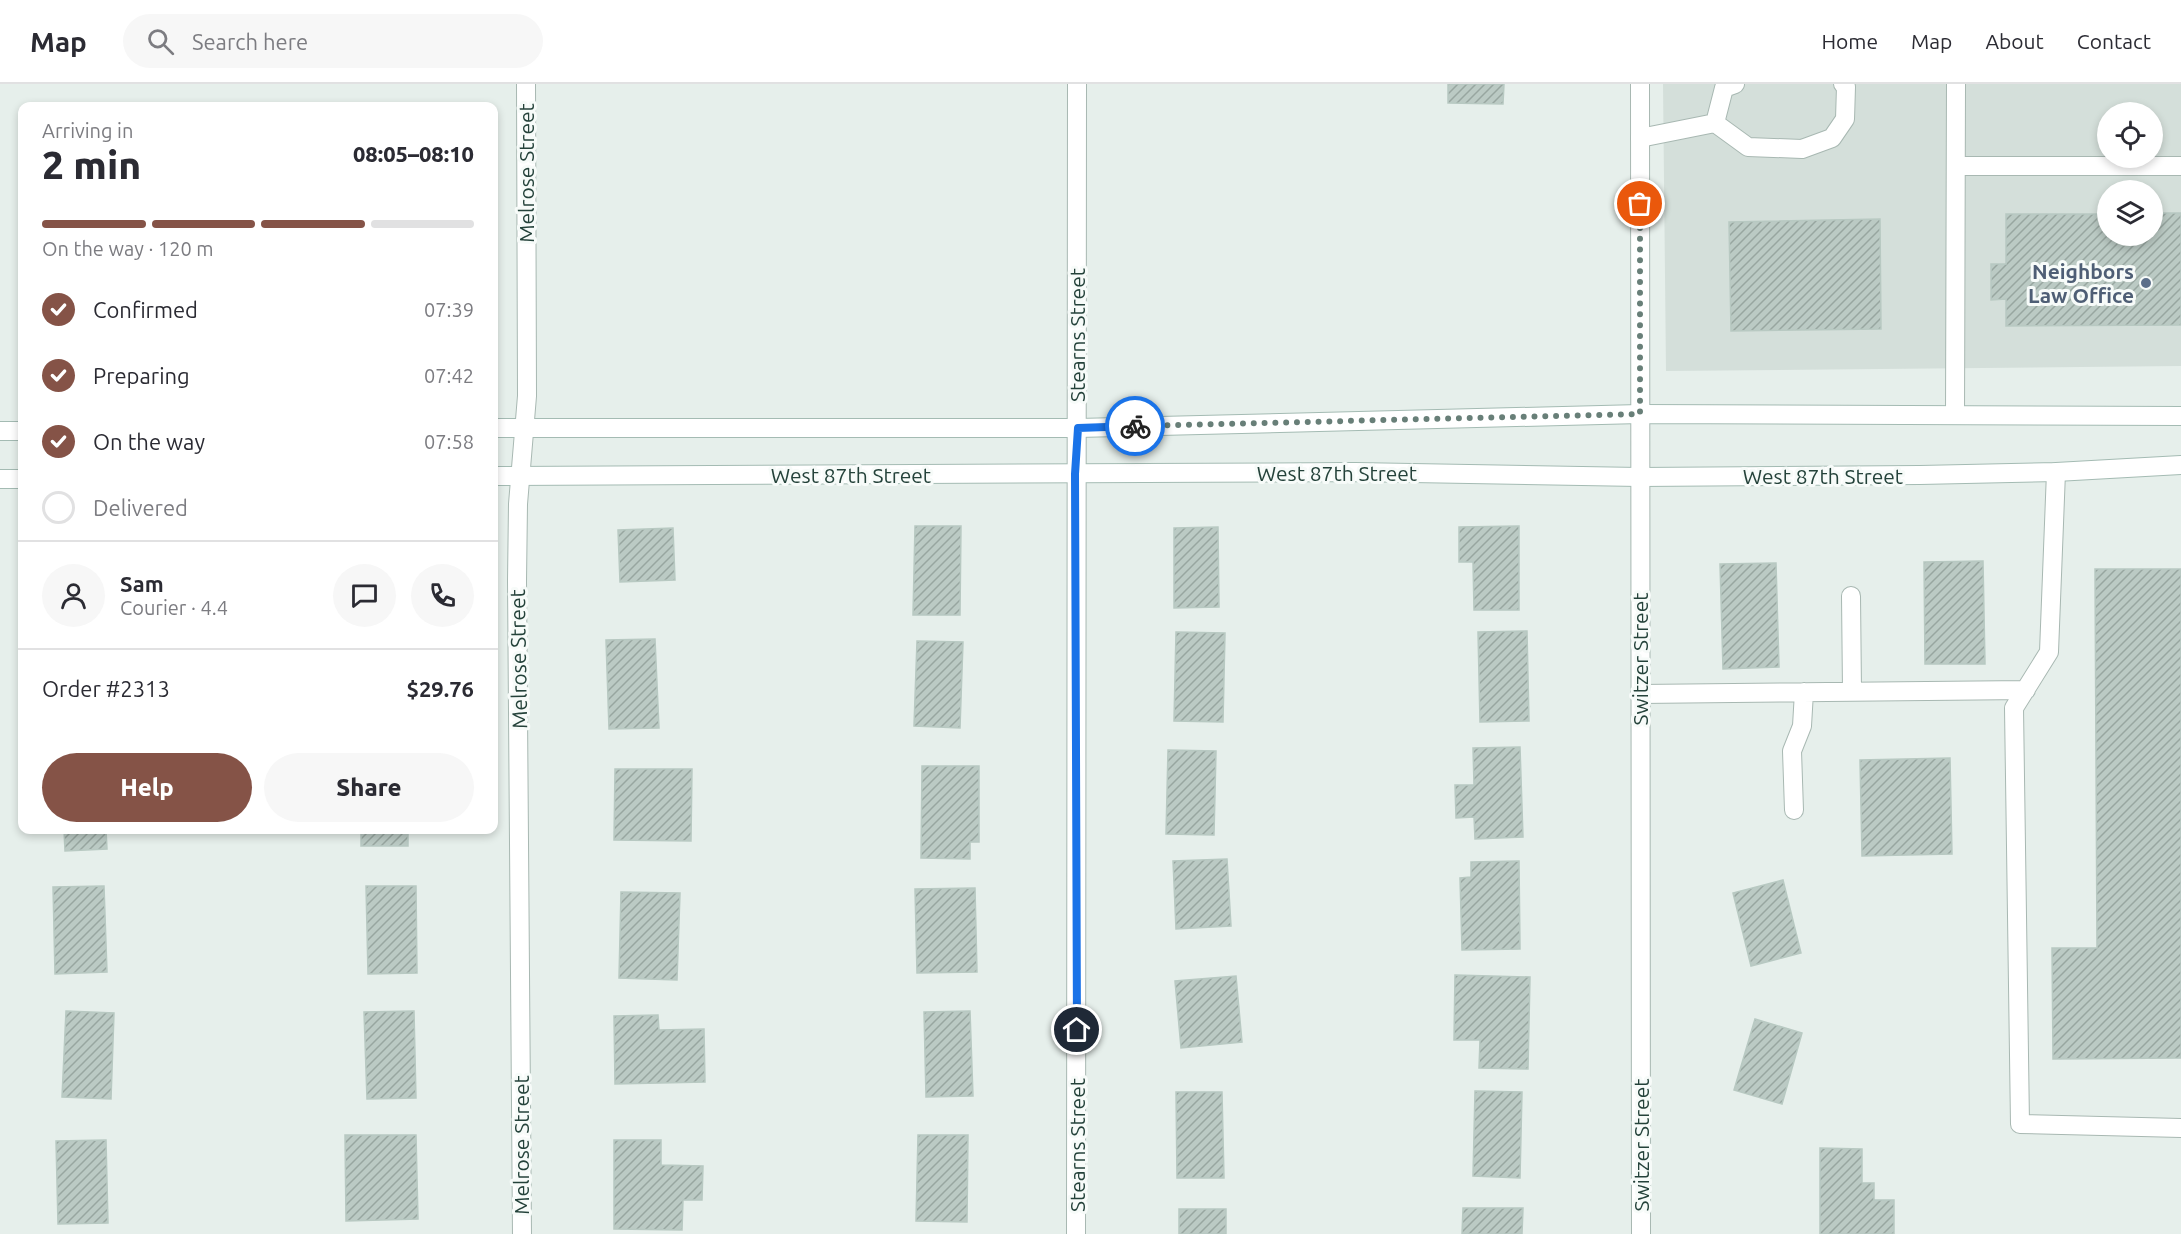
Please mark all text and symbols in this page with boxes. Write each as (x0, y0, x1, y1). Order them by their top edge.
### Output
search box (123, 14, 543, 68)
icon: search (144, 25, 177, 58)
text: Map (30, 26, 87, 57)
text: Search here (192, 29, 308, 54)
text: Home (1821, 29, 1878, 53)
text: Map (1911, 29, 1952, 53)
text: About (1985, 29, 2044, 53)
text: Contact (2077, 29, 2151, 53)
map controls (2097, 102, 2163, 246)
button: locate (2097, 102, 2163, 168)
street label: Melrose Street (514, 103, 538, 243)
text: Arriving in (42, 119, 133, 142)
text: 08:05–08:10 (353, 141, 474, 166)
text: 2 min (42, 143, 141, 186)
pin (1614, 178, 1665, 229)
button: layers (2097, 180, 2163, 246)
icon: bag (1623, 187, 1656, 220)
text: On the way · 120 m (42, 237, 214, 260)
place label: Neighbors Law Office (2028, 259, 2134, 307)
street label: Stearns Street (1065, 268, 1089, 402)
marker: Neighbors Law Office (2139, 276, 2153, 290)
icon: check (42, 293, 75, 326)
text: Confirmed (93, 297, 198, 322)
text: 07:39 (424, 298, 474, 321)
icon: check (42, 359, 75, 392)
text: Preparing (93, 363, 190, 388)
text: 07:42 (424, 364, 474, 387)
courier (1105, 396, 1165, 456)
icon: bike (1119, 410, 1152, 443)
icon: check (42, 425, 75, 458)
text: On the way (93, 429, 205, 454)
text: 07:58 (424, 430, 474, 453)
street label: West 87th Street (1257, 461, 1417, 485)
street label: West 87th Street (771, 463, 931, 487)
street label: West 87th Street (1743, 464, 1903, 488)
text: Delivered (93, 495, 188, 520)
button: person (42, 564, 105, 627)
button: chat (333, 564, 396, 627)
button: phone (411, 564, 474, 627)
text: Sam (120, 571, 164, 596)
street label: Melrose Street (505, 589, 531, 729)
street label: Switzer Street (1628, 592, 1652, 726)
text: Courier · 4.4 (120, 596, 228, 619)
text: Order #2313 (42, 676, 170, 701)
text: $29.76 (407, 676, 474, 701)
button: Help (42, 753, 252, 822)
button: Share (264, 753, 474, 822)
pin (1051, 1004, 1102, 1055)
icon: home (1060, 1013, 1093, 1046)
street label: Melrose Street (509, 1075, 533, 1215)
street label: Stearns Street (1065, 1078, 1089, 1212)
street label: Switzer Street (1629, 1078, 1653, 1212)

